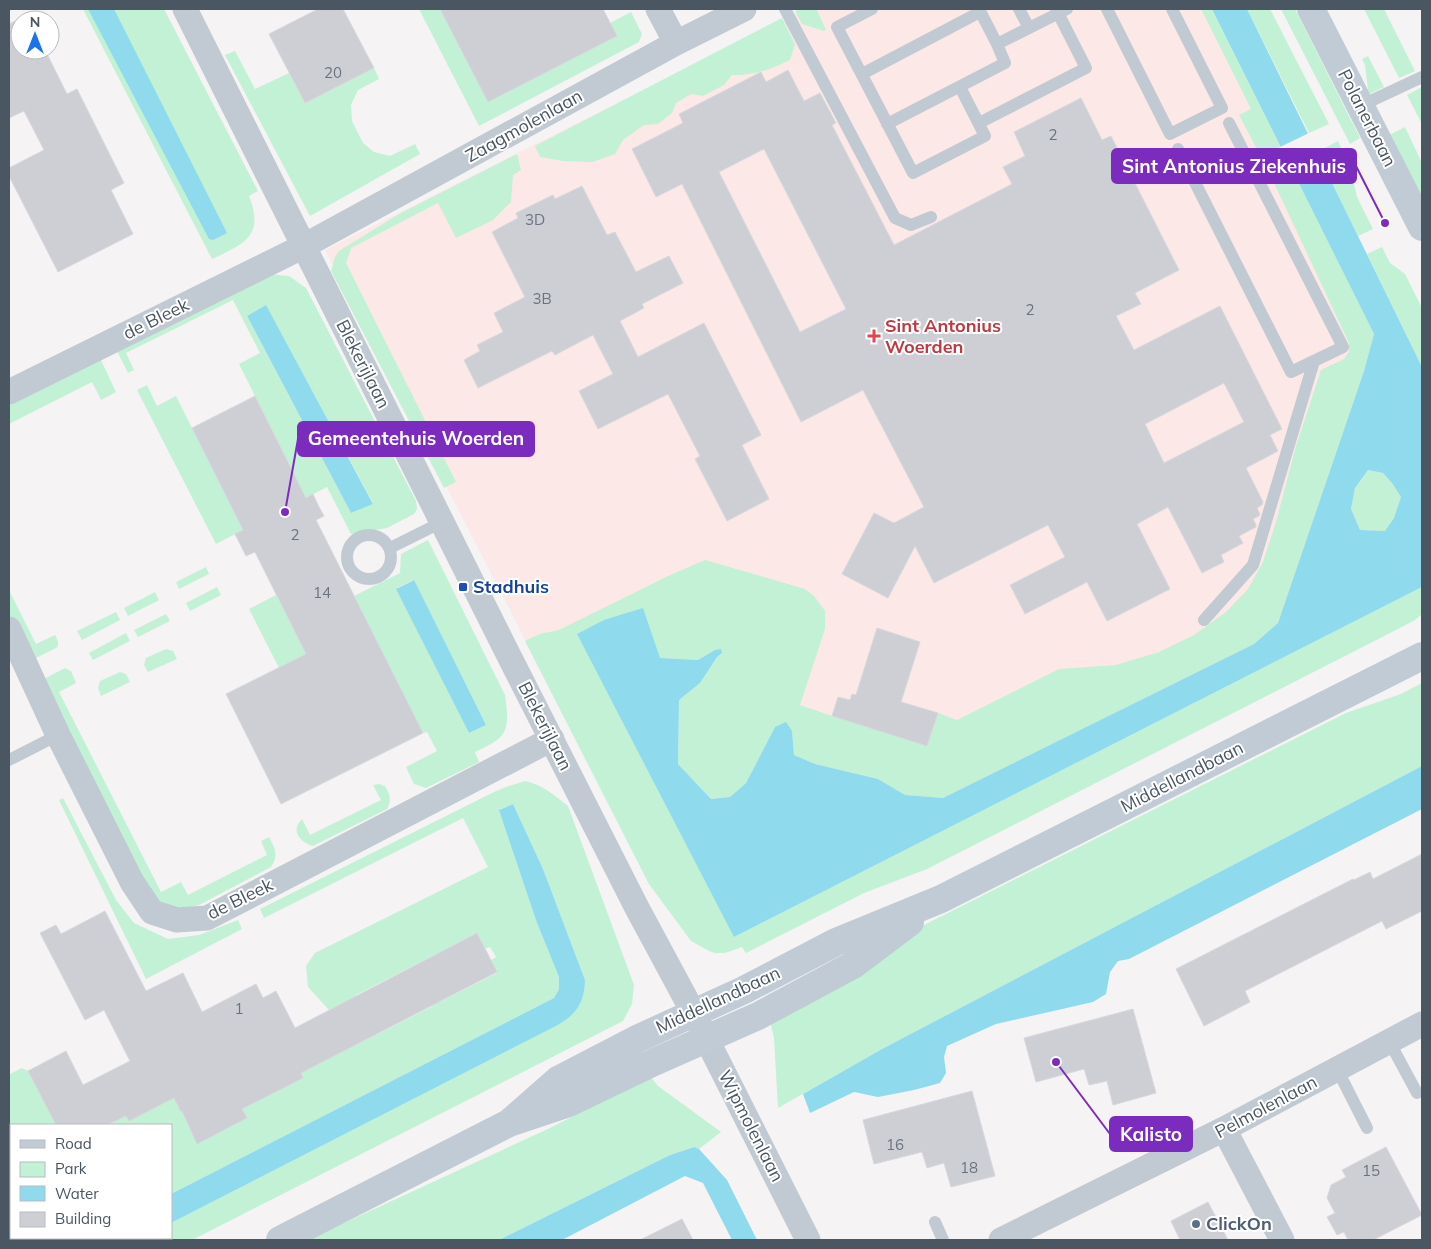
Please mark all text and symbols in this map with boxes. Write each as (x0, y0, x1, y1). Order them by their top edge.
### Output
north arrow (10, 10, 60, 60)
text: N (30, 13, 40, 31)
house number: 20 (324, 63, 342, 82)
street label: Polanerbaan (1333, 65, 1402, 170)
street label: Zaagmolenlaan (461, 84, 586, 167)
house number: 2 (1048, 125, 1058, 144)
callout: Sint Antonius Ziekenhuis (1112, 149, 1356, 183)
text: Sint Antonius Ziekenhuis (1122, 154, 1346, 178)
house number: 3D (525, 210, 545, 229)
house number: 3B (532, 289, 552, 308)
street label: de Bleek (119, 292, 193, 344)
house number: 2 (1025, 300, 1035, 319)
place label: Sint Antonius Woerden (885, 314, 1001, 358)
street label: Blekerijlaan (331, 315, 396, 412)
marker: Sint Antonius Woerden (867, 329, 881, 343)
callout: Gemeentehuis Woerden (298, 422, 534, 456)
text: Gemeentehuis Woerden (308, 426, 524, 450)
house number: 2 (290, 525, 300, 544)
place label: Stadhuis (473, 575, 549, 598)
marker: Stadhuis (457, 581, 469, 593)
house number: 14 (313, 583, 331, 602)
street label: Blekerijlaan (513, 677, 578, 774)
street label: Middellandbaan (1116, 736, 1247, 817)
street label: de Bleek (203, 872, 277, 924)
street label: Middellandbaan (652, 961, 784, 1038)
house number: 1 (234, 999, 244, 1018)
street label: Wipmolenlaan (713, 1066, 789, 1185)
street label: Pelmolenlaan (1211, 1070, 1321, 1143)
callout: Kalisto (1110, 1117, 1192, 1151)
text: Kalisto (1120, 1122, 1182, 1146)
legend (10, 1124, 172, 1239)
text: Road (55, 1134, 92, 1153)
house number: 16 (886, 1135, 904, 1154)
house number: 18 (960, 1158, 978, 1177)
text: Park (55, 1159, 87, 1178)
house number: 15 (1362, 1161, 1380, 1180)
text: Water (55, 1184, 99, 1203)
text: Building (55, 1209, 111, 1228)
place label: ClickOn (1206, 1212, 1272, 1235)
marker: ClickOn (1190, 1218, 1202, 1230)

